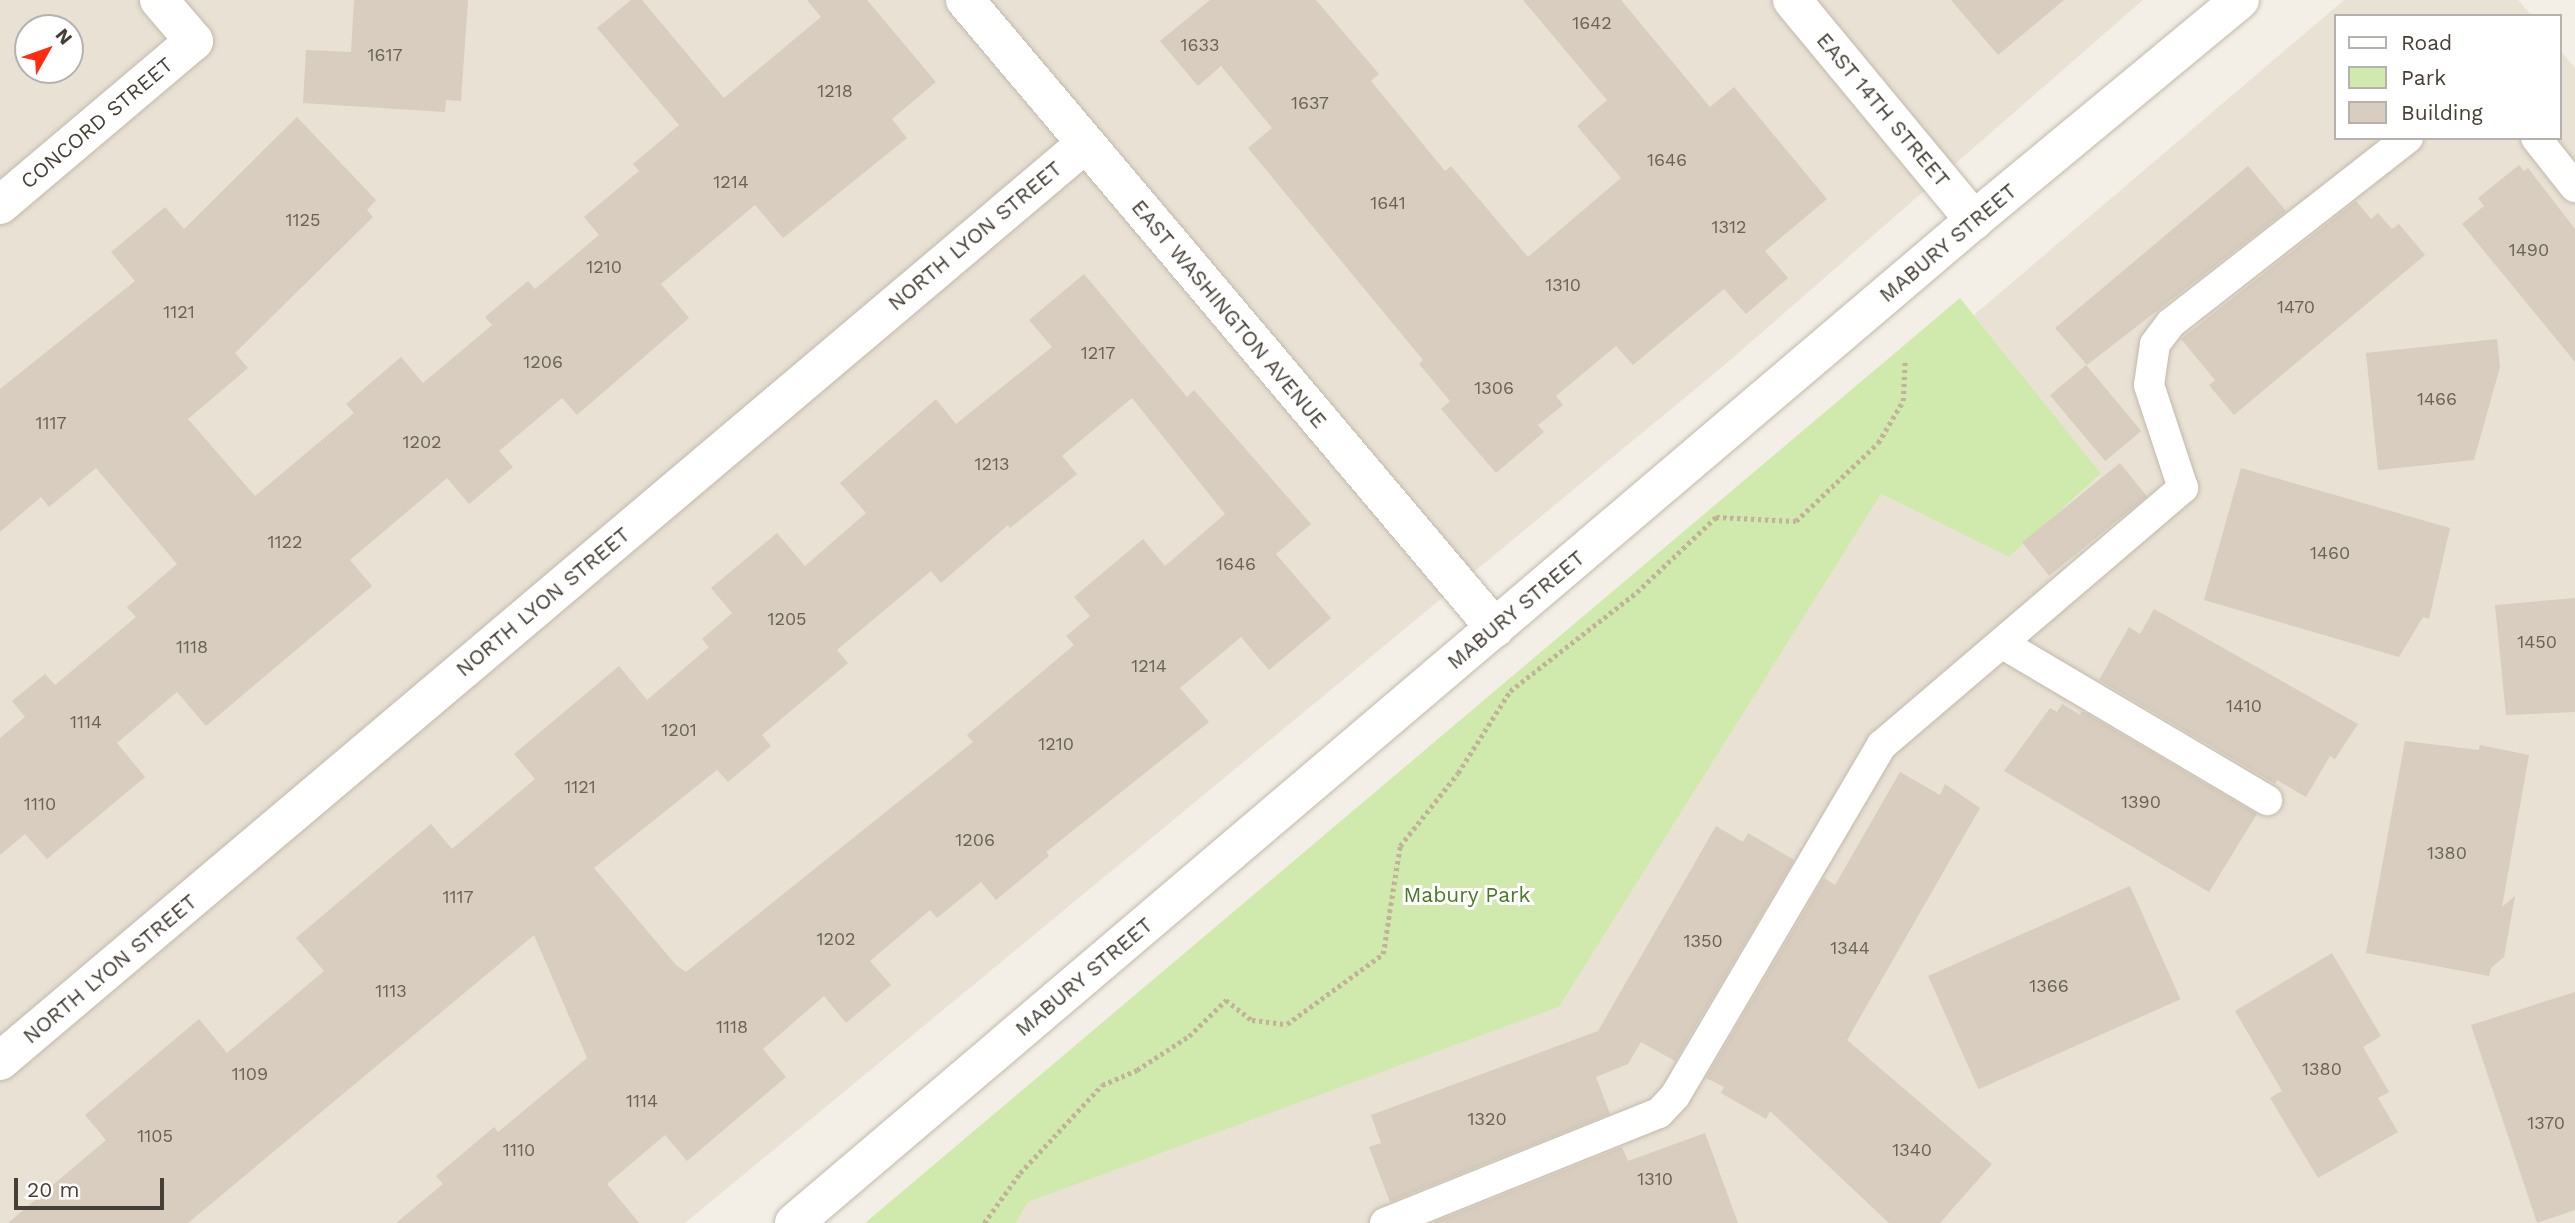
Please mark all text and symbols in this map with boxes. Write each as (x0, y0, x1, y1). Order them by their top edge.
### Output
house number: 1642 (1572, 12, 1612, 34)
north arrow (14, 14, 84, 84)
legend (2334, 14, 2561, 140)
text: N (51, 24, 77, 49)
street label: EAST 14TH STREET (1811, 27, 1955, 193)
text: Road (2401, 30, 2452, 55)
house number: 1633 (1181, 34, 1219, 56)
house number: 1617 (367, 44, 403, 66)
street label: CONCORD STREET (16, 52, 178, 194)
text: Park (2401, 65, 2446, 90)
house number: 1218 (817, 80, 853, 102)
house number: 1637 (1291, 92, 1329, 114)
text: Building (2401, 100, 2483, 125)
house number: 1646 (1647, 149, 1687, 171)
street label: NORTH LYON STREET (883, 156, 1067, 316)
house number: 1214 (713, 171, 749, 193)
street label: MABURY STREET (1874, 178, 2022, 308)
house number: 1641 (1370, 192, 1406, 214)
street label: EAST WASHINGTON AVENUE (1125, 194, 1333, 434)
house number: 1125 (285, 209, 321, 231)
house number: 1312 (1711, 216, 1747, 238)
house number: 1490 (2509, 239, 2549, 261)
house number: 1210 (586, 256, 622, 278)
house number: 1310 (1545, 274, 1581, 296)
house number: 1470 (2277, 296, 2315, 318)
house number: 1121 (163, 301, 195, 323)
house number: 1217 (1081, 342, 1115, 364)
house number: 1206 (523, 351, 563, 373)
house number: 1306 (1474, 377, 1514, 399)
house number: 1466 (2417, 388, 2457, 410)
house number: 1117 (35, 412, 67, 434)
house number: 1202 (402, 431, 442, 453)
house number: 1213 (974, 453, 1010, 475)
street label: NORTH LYON STREET (451, 522, 635, 682)
house number: 1122 (267, 531, 303, 553)
house number: 1460 (2310, 542, 2350, 564)
street label: MABURY STREET (1442, 545, 1590, 675)
house number: 1646 (1216, 553, 1256, 575)
house number: 1205 (767, 608, 807, 630)
house number: 1450 (2517, 631, 2557, 653)
house number: 1118 (176, 636, 208, 658)
house number: 1214 (1131, 655, 1167, 677)
house number: 1410 (2226, 695, 2262, 717)
house number: 1114 (70, 711, 102, 733)
house number: 1201 (661, 719, 697, 741)
house number: 1210 (1038, 733, 1074, 755)
house number: 1121 (564, 776, 596, 798)
house number: 1390 (2121, 791, 2161, 813)
house number: 1110 (24, 793, 56, 815)
house number: 1206 (955, 829, 995, 851)
house number: 1380 (2427, 842, 2467, 864)
park label: Mabury Park (1403, 882, 1531, 908)
house number: 1117 (442, 886, 474, 908)
street label: NORTH LYON STREET (18, 889, 202, 1049)
street label: MABURY STREET (1010, 912, 1158, 1042)
house number: 1202 (816, 928, 856, 950)
house number: 1350 (1683, 930, 1723, 952)
house number: 1344 (1830, 937, 1870, 959)
house number: 1366 (2029, 975, 2069, 997)
house number: 1113 (375, 980, 407, 1002)
house number: 1118 (716, 1016, 748, 1038)
house number: 1380 (2302, 1058, 2342, 1080)
house number: 1109 (232, 1063, 268, 1085)
house number: 1114 (626, 1090, 658, 1112)
house number: 1320 (1467, 1108, 1507, 1130)
house number: 1370 (2527, 1112, 2565, 1134)
house number: 1105 (137, 1125, 173, 1147)
house number: 1110 (503, 1139, 535, 1161)
house number: 1340 (1892, 1139, 1932, 1161)
scale bar (18, 1164, 168, 1208)
house number: 1310 (1637, 1168, 1673, 1190)
text: 20 m (27, 1177, 79, 1202)

